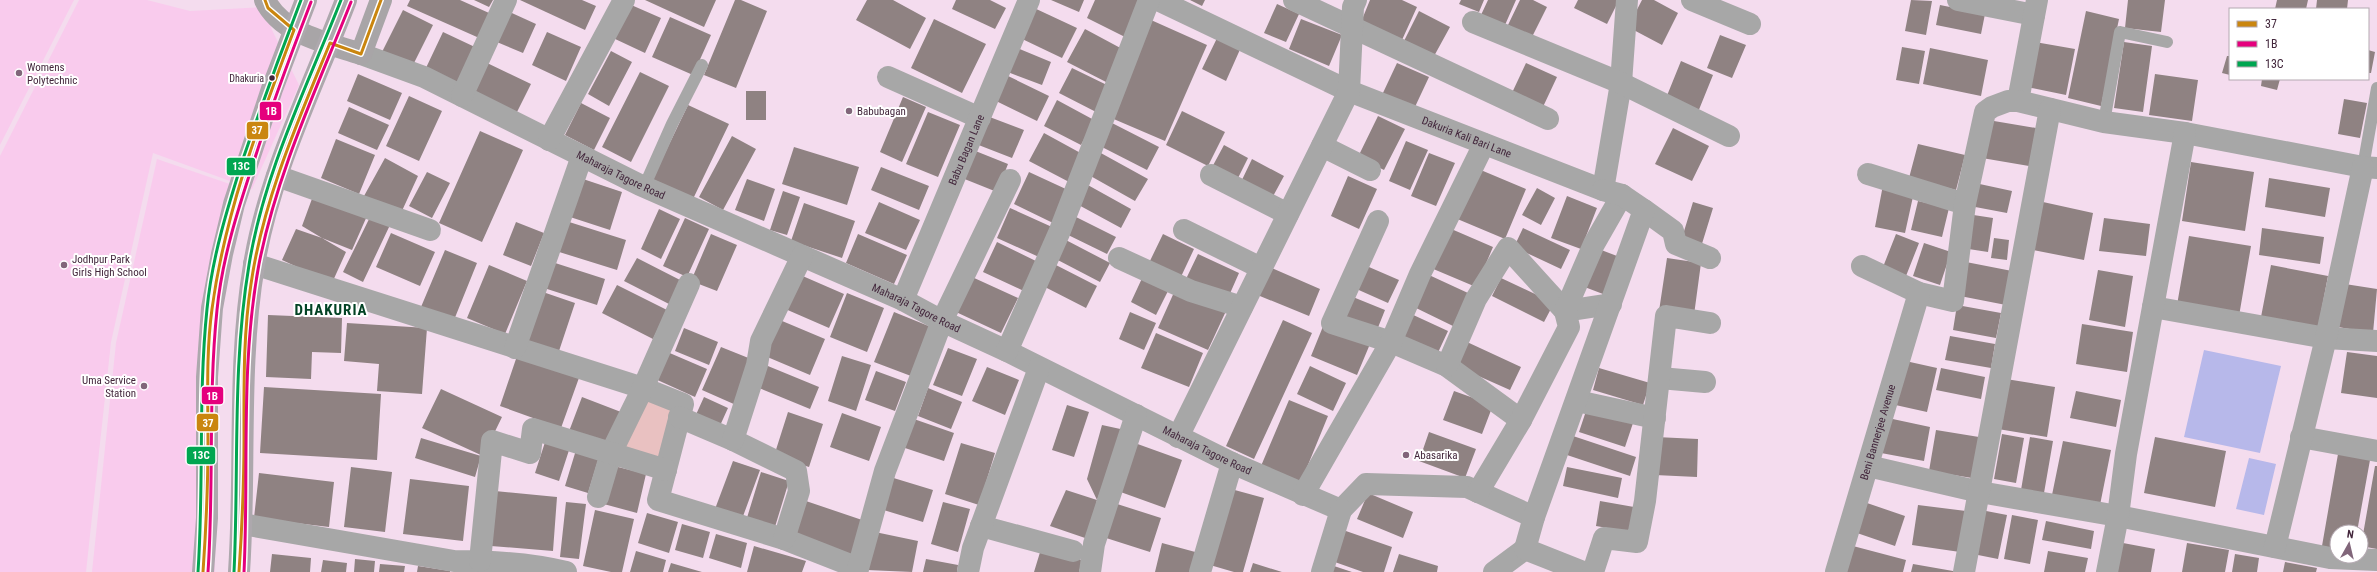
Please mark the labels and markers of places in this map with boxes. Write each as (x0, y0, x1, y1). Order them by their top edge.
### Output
place label: Womens Polytechnic (27, 61, 77, 87)
marker: Womens Polytechnic (14, 68, 24, 78)
place label: Dhakuria (229, 73, 264, 84)
marker: Dhakuria (267, 73, 277, 83)
place label: Babubagan (857, 105, 906, 118)
marker: Babubagan (844, 106, 854, 116)
place label: Jodhpur Park Girls High School (72, 253, 147, 279)
marker: Jodhpur Park Girls High School (59, 260, 69, 270)
place label: Uma Service Station (82, 374, 136, 400)
marker: Uma Service Station (139, 381, 149, 391)
place label: Abasarika (1414, 449, 1457, 462)
marker: Abasarika (1401, 450, 1411, 460)

